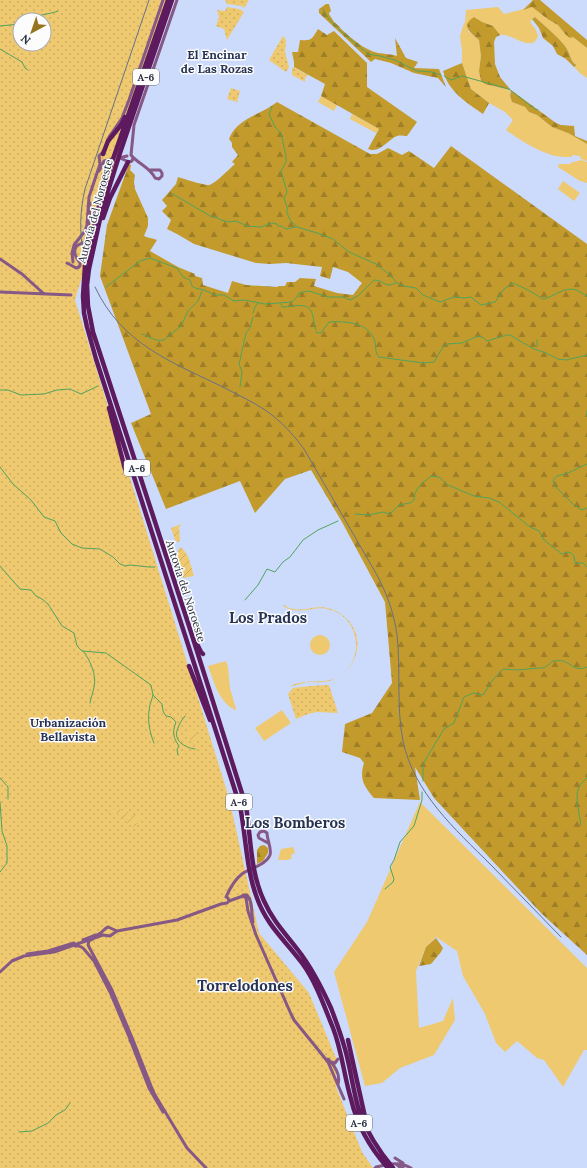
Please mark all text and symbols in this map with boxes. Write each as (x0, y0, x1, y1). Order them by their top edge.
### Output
north arrow (12, 12, 52, 52)
text: N (17, 31, 33, 48)
district label: El Encinar de Las Rozas (181, 47, 253, 76)
road number: A-6 (133, 69, 159, 85)
street label: Autovía del Noroeste (74, 158, 116, 265)
road number: A-6 (124, 460, 150, 476)
street label: Autovía del Noroeste (163, 537, 209, 644)
district label: Los Prados (229, 608, 307, 627)
district label: Urbanización Bellavista (30, 715, 106, 744)
road number: A-6 (226, 794, 252, 810)
district label: Los Bomberos (245, 813, 345, 832)
district label: Torrelodones (197, 976, 293, 995)
road number: A-6 (346, 1115, 372, 1131)

